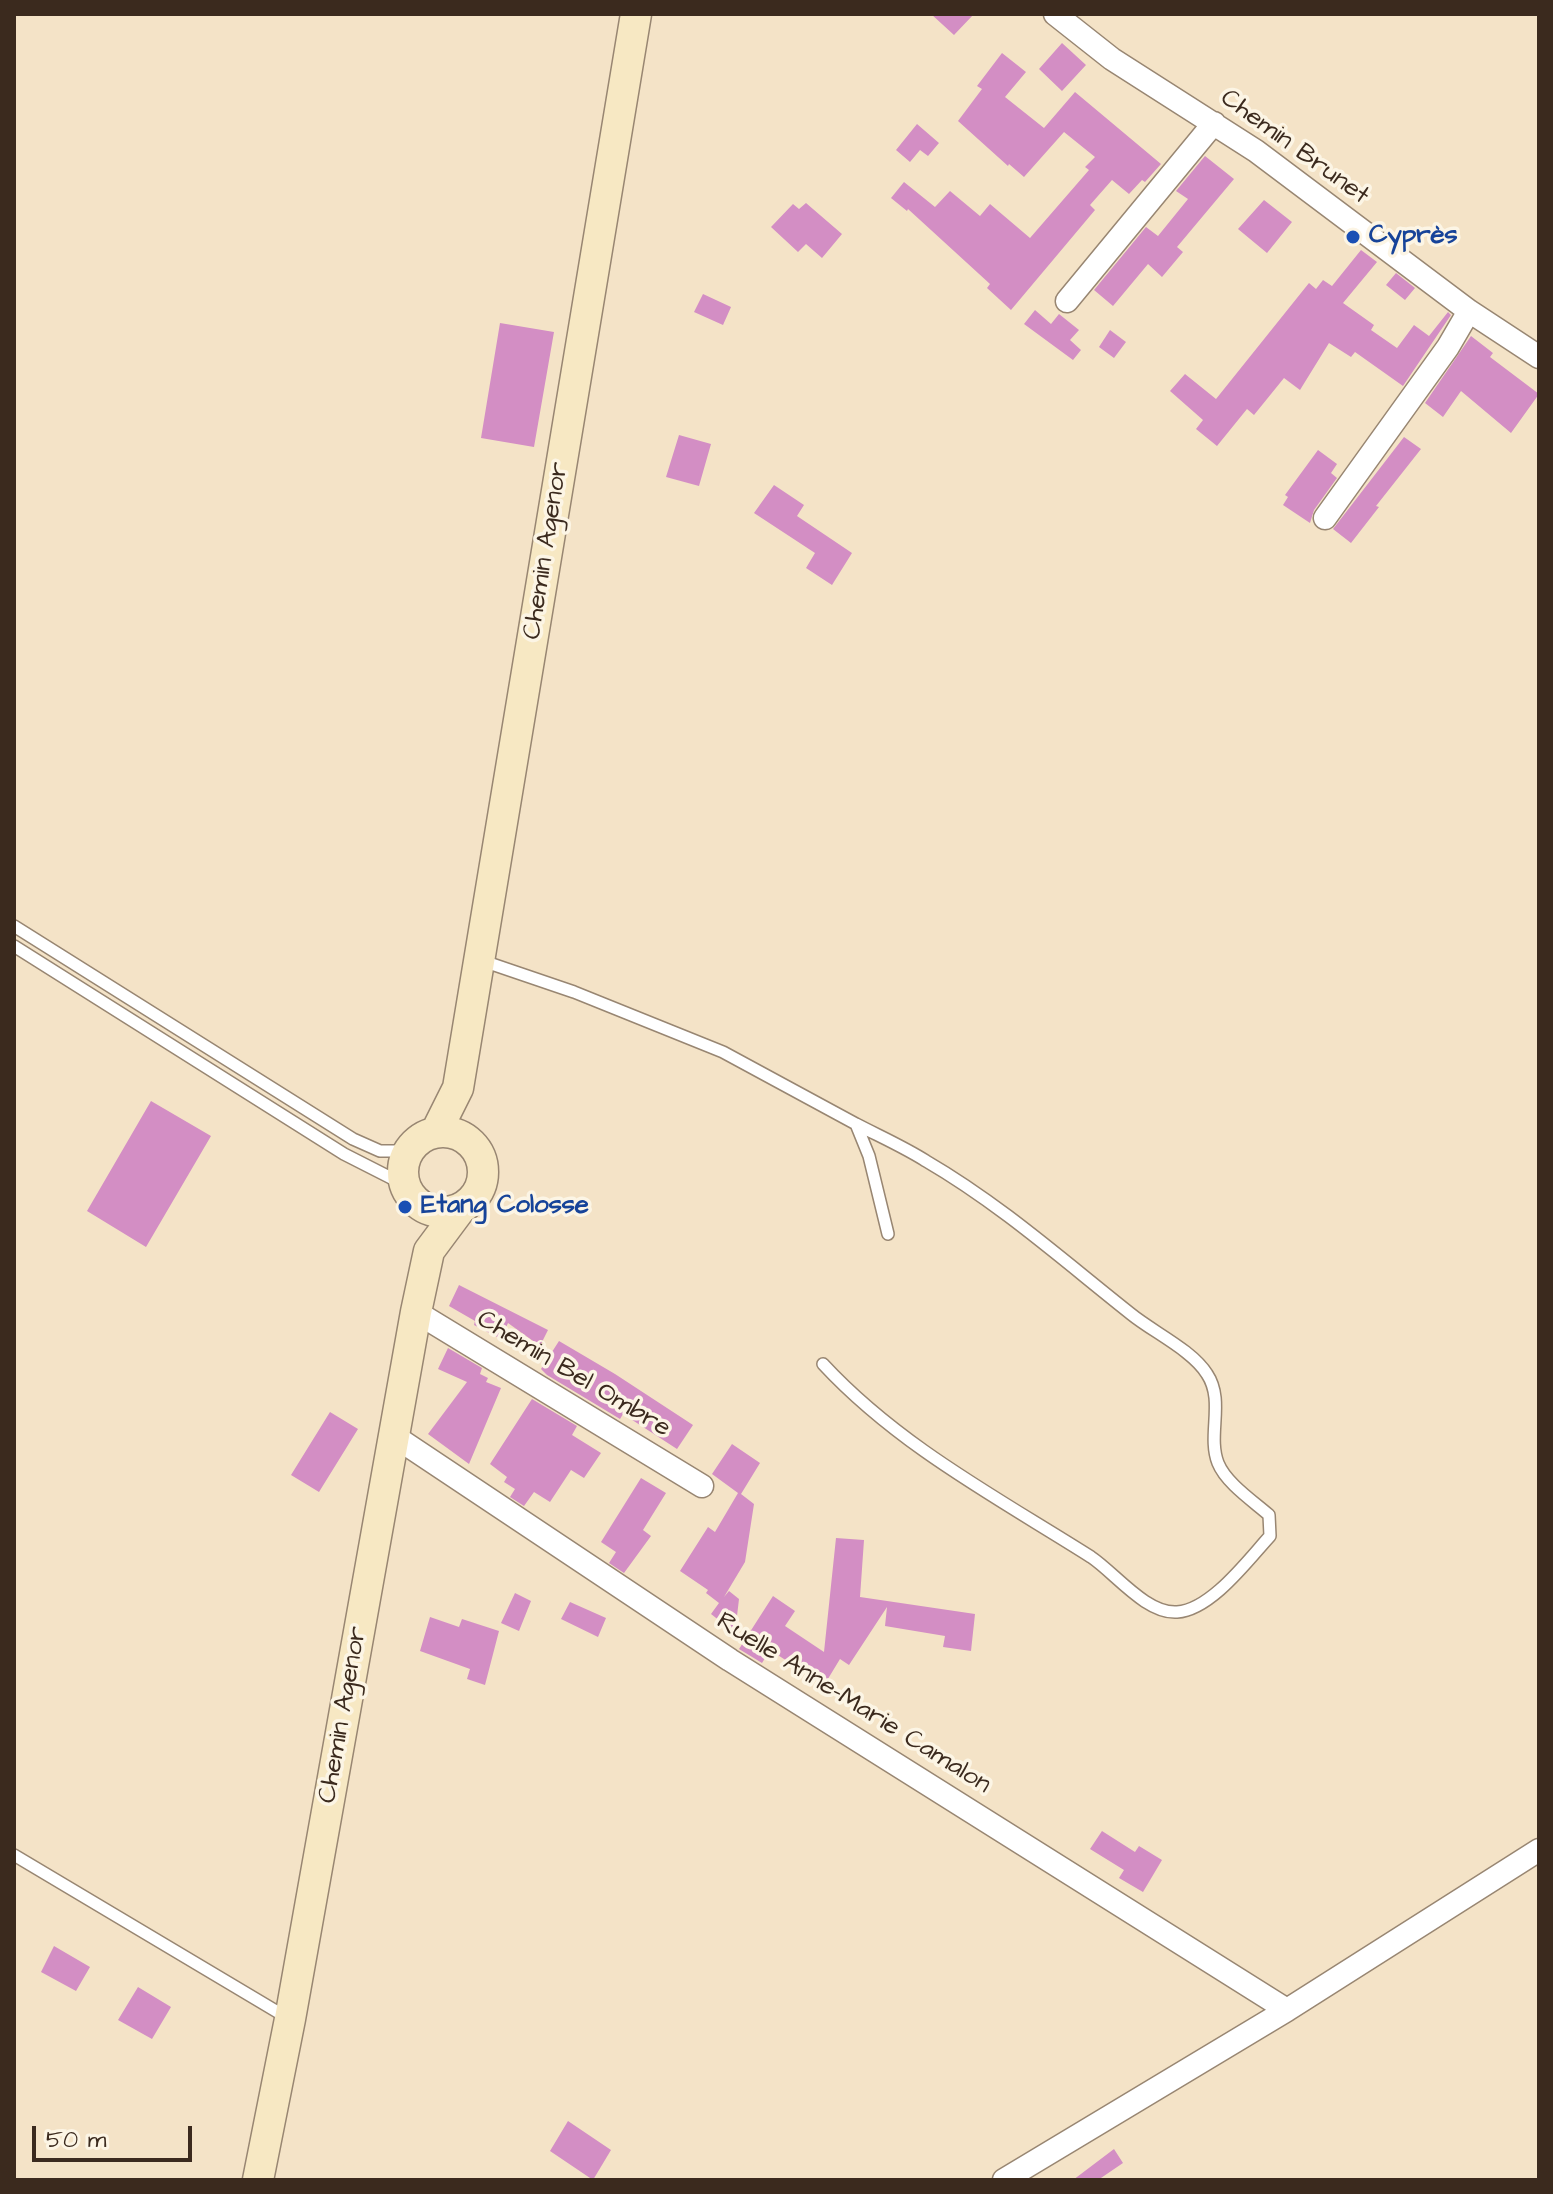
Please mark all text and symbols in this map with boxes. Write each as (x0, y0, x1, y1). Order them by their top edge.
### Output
street label: Chemin Brunet (1213, 83, 1375, 213)
place label: Cyprès (1369, 221, 1458, 253)
marker: Cyprès (1344, 228, 1362, 246)
street label: Chemin Agenor (518, 460, 576, 642)
place label: Etang Colosse (421, 1191, 589, 1223)
marker: Etang Colosse (396, 1198, 414, 1216)
street label: Chemin Bel Ombre (470, 1305, 676, 1445)
street label: Ruelle Anne-Marie Camalon (710, 1607, 996, 1801)
street label: Chemin Agenor (313, 1624, 375, 1806)
scale bar (36, 2110, 196, 2160)
text: 50 m (46, 2123, 106, 2157)

